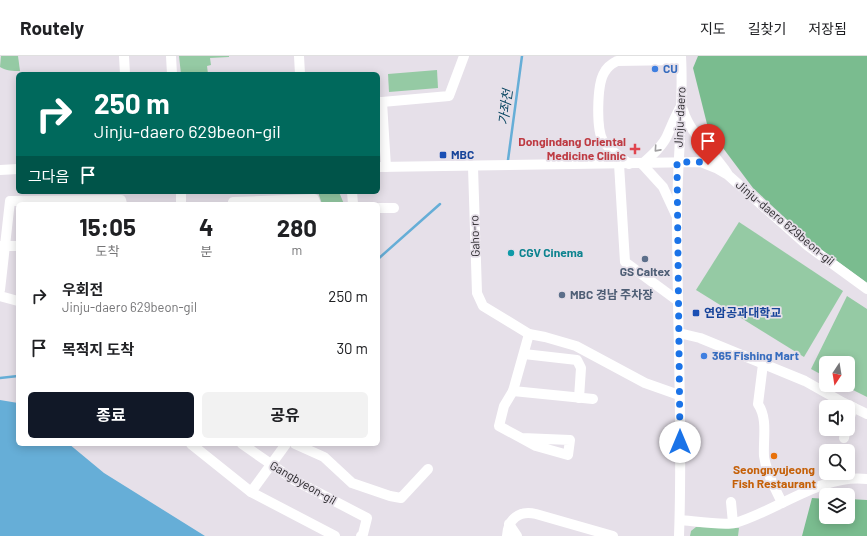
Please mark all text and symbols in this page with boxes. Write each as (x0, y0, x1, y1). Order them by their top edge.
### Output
text: Routely (20, 16, 84, 39)
text: 지도 (700, 20, 726, 37)
text: 길찾기 (748, 20, 786, 37)
text: 저장됨 (808, 20, 847, 37)
place label: CU (663, 61, 678, 75)
marker: CU (650, 64, 660, 74)
text: 250 m (94, 86, 170, 120)
street label: Jinju-daero (670, 86, 688, 148)
water label: 가좌천 (495, 87, 516, 126)
icon: right (28, 88, 80, 140)
text: Jinju-daero 629beon-gil (94, 120, 281, 142)
pin (691, 124, 725, 165)
icon: arrive (697, 130, 719, 152)
place label: Dongindang Oriental Medicine Clinic (518, 134, 627, 162)
marker: Dongindang Oriental Medicine Clinic (629, 143, 641, 155)
one-way arrow (655, 144, 662, 152)
place label: MBC (451, 147, 474, 161)
marker: MBC (438, 150, 448, 160)
icon: arrive (77, 164, 99, 186)
text: 그다음 (28, 167, 69, 185)
street label: Jinju-daero 629beon-gil (733, 177, 838, 268)
text: 15:05 (79, 212, 136, 241)
text: 4 (199, 212, 214, 241)
text: 280 (277, 213, 317, 242)
street label: Gaho-ro (466, 215, 482, 257)
text: m (291, 242, 302, 258)
text: 도착 (96, 243, 120, 259)
text: 분 (200, 243, 212, 259)
place label: CGV Cinema (519, 245, 583, 259)
marker: CGV Cinema (506, 248, 516, 258)
marker: GS Caltex (640, 254, 650, 264)
place label: GS Caltex (620, 264, 671, 278)
text: 우회전 (62, 280, 103, 298)
icon: right (28, 285, 50, 307)
text: 250 m (328, 287, 368, 305)
place label: MBC 경남 주차장 (570, 287, 653, 301)
marker: MBC 경남 주차장 (557, 290, 567, 300)
text: Jinju-daero 629beon-gil (62, 299, 197, 315)
place label: 연암공과대학교 (704, 305, 781, 319)
marker: 연암공과대학교 (691, 308, 701, 318)
icon: arrive (28, 337, 50, 359)
text: 30 m (336, 339, 368, 357)
text: 목적지 도착 (62, 340, 134, 358)
place label: 365 Fishing Mart (712, 348, 799, 362)
marker: 365 Fishing Mart (699, 351, 709, 361)
north arrow (819, 356, 855, 392)
map controls (819, 356, 855, 524)
button: 종료 (28, 392, 194, 438)
button: 공유 (202, 392, 368, 438)
button: sound (819, 400, 855, 436)
position arrow (659, 421, 701, 463)
button: search (819, 444, 855, 480)
marker: Seongnyujeong Fish Restaurant (769, 451, 779, 461)
street label: Gangbyeon-gil (268, 457, 339, 507)
place label: Seongnyujeong Fish Restaurant (732, 462, 816, 490)
button: layers (819, 488, 855, 524)

